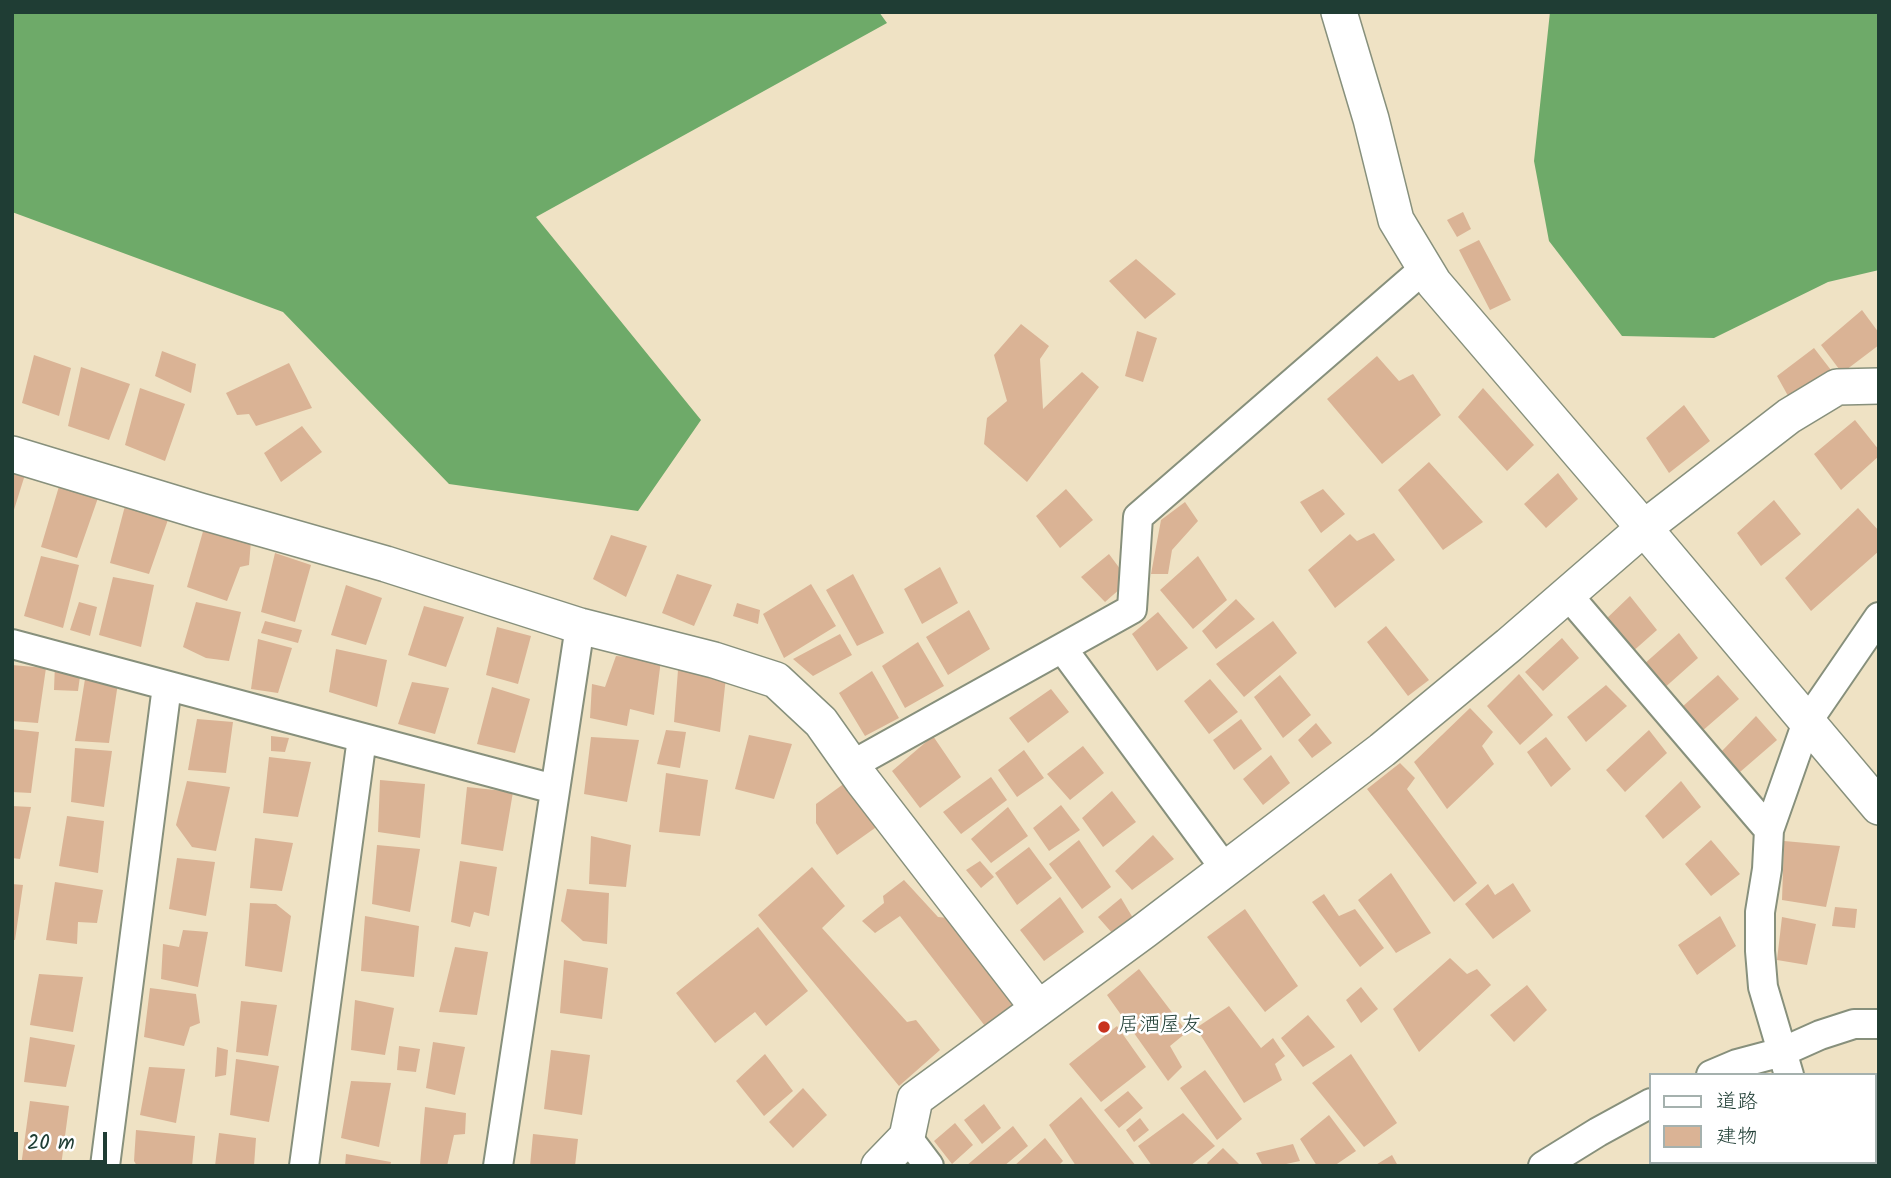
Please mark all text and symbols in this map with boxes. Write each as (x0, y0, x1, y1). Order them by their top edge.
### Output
place label: 居酒屋友 (1118, 1014, 1202, 1040)
marker: 居酒屋友 (1096, 1019, 1112, 1035)
legend (1650, 1073, 1877, 1164)
text: 道路 (1716, 1086, 1758, 1119)
scale bar (18, 1118, 110, 1162)
text: 建物 (1716, 1121, 1758, 1154)
text: 20 m (27, 1127, 75, 1160)

